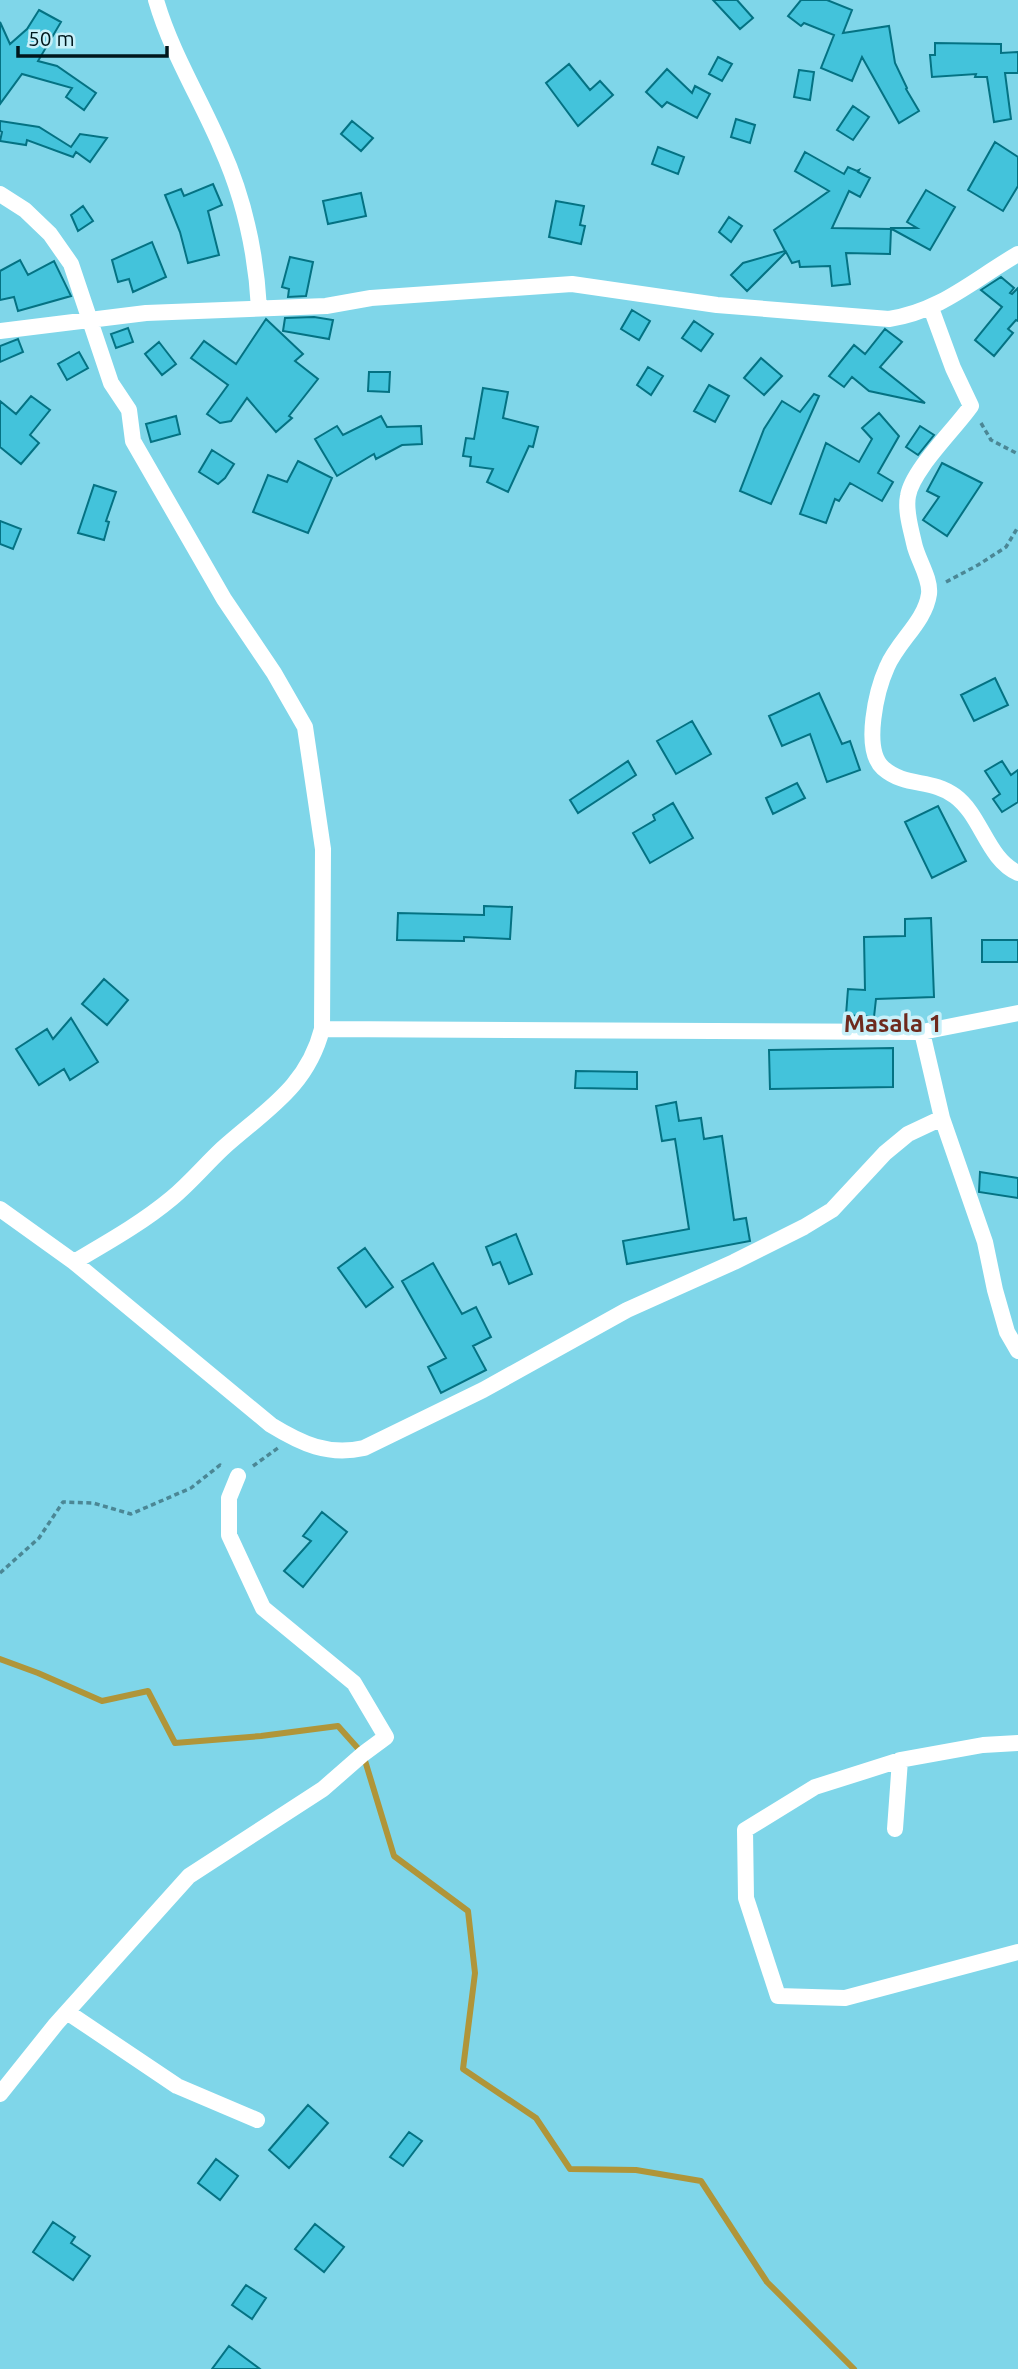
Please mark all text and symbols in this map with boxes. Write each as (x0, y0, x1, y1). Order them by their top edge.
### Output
scale bar (18, 14, 166, 58)
text: 50 m (28, 26, 75, 50)
district label: Masala 1 (844, 1010, 942, 1037)

